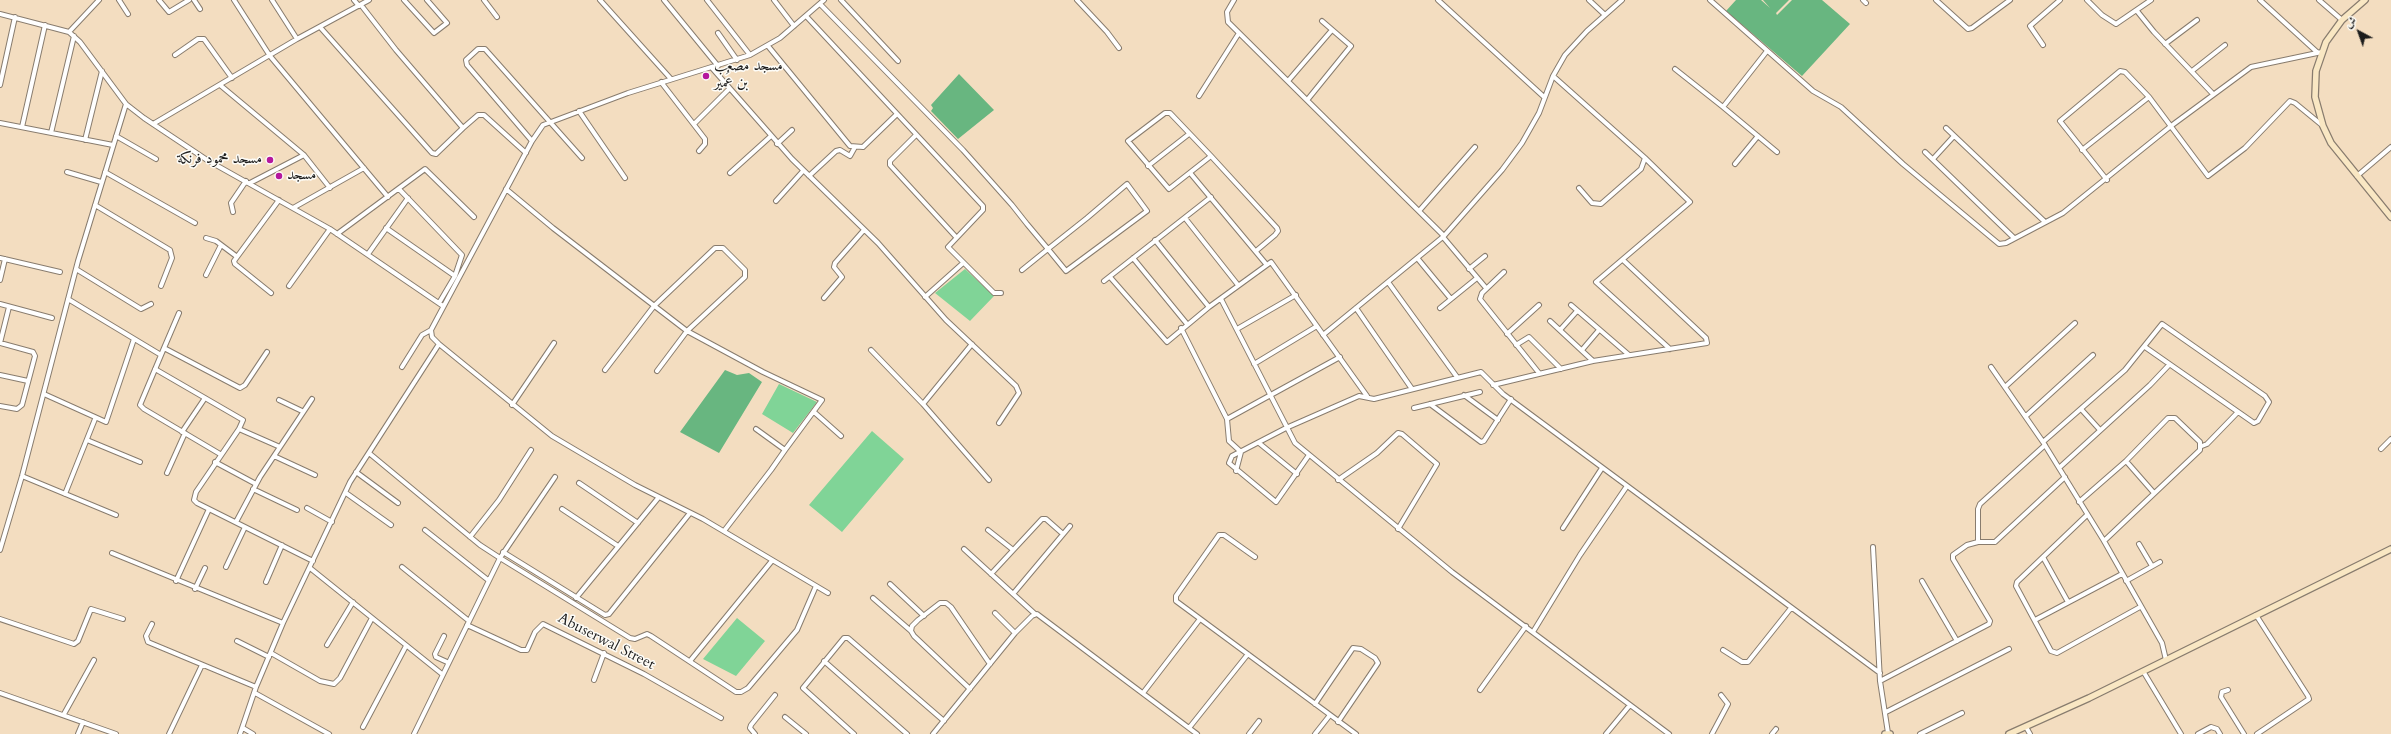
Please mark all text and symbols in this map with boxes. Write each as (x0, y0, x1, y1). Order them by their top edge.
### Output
north arrow (2339, 12, 2379, 52)
text: ش (2342, 13, 2360, 32)
place label: مسجد مصعب بن عُمير (714, 58, 783, 93)
marker: مسجد مصعب بن عُمير (701, 71, 711, 81)
place label: مسجد محمود فرنكة (177, 151, 262, 169)
marker: مسجد محمود فرنكة (265, 155, 275, 165)
place label: مسجد (287, 167, 316, 185)
marker: مسجد (274, 171, 284, 181)
street label: Abuserwal Street (554, 610, 658, 674)

